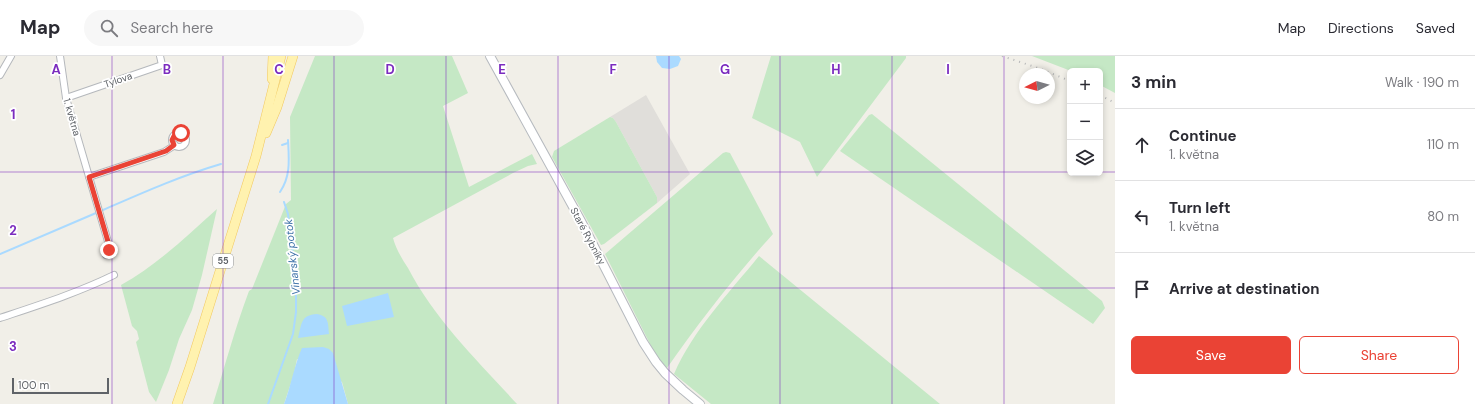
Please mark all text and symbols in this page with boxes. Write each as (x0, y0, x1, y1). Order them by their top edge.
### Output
search box (84, 10, 364, 46)
text: Map (20, 15, 60, 40)
icon: search (98, 17, 120, 39)
text: Search here (130, 18, 213, 38)
text: Map (1278, 19, 1306, 37)
text: Directions (1328, 19, 1394, 37)
text: Saved (1416, 19, 1455, 37)
text: A (51, 61, 61, 78)
text: B (163, 61, 171, 78)
text: C (274, 61, 284, 78)
text: D (385, 61, 395, 78)
text: E (498, 61, 506, 78)
text: F (609, 61, 617, 78)
text: G (720, 61, 730, 78)
text: H (831, 61, 841, 78)
text: I (946, 61, 950, 78)
north arrow (1019, 68, 1055, 104)
map controls (1067, 68, 1103, 176)
button: + (1067, 68, 1103, 104)
street label: Tylova (102, 69, 134, 91)
text: 3 min (1131, 71, 1176, 93)
text: Walk · 190 m (1385, 74, 1459, 91)
street label: 1. května (60, 97, 84, 137)
button: − (1067, 104, 1103, 140)
text: 1 (11, 106, 15, 123)
route start (172, 124, 190, 142)
text: Continue (1169, 126, 1237, 146)
icon: ahead (1131, 134, 1153, 156)
text: 110 m (1427, 136, 1459, 153)
button: layers (1067, 140, 1103, 176)
text: 1. května (1169, 146, 1219, 163)
text: Turn left (1169, 198, 1230, 218)
street label: Staré Rybníky (567, 205, 609, 267)
icon: left (1131, 206, 1153, 228)
text: 80 m (1427, 208, 1459, 225)
water label: Vinarský potok (281, 218, 303, 296)
text: 1. května (1169, 218, 1219, 235)
text: 2 (9, 222, 17, 239)
route end (100, 241, 118, 259)
road number: 55 (213, 254, 233, 268)
icon: arrive (1131, 278, 1153, 300)
text: Arrive at destination (1169, 279, 1320, 299)
button: Save (1131, 336, 1291, 374)
button: Share (1299, 336, 1459, 374)
text: 3 (9, 338, 17, 355)
scale bar (12, 376, 109, 395)
text: 100 m (18, 378, 49, 392)

